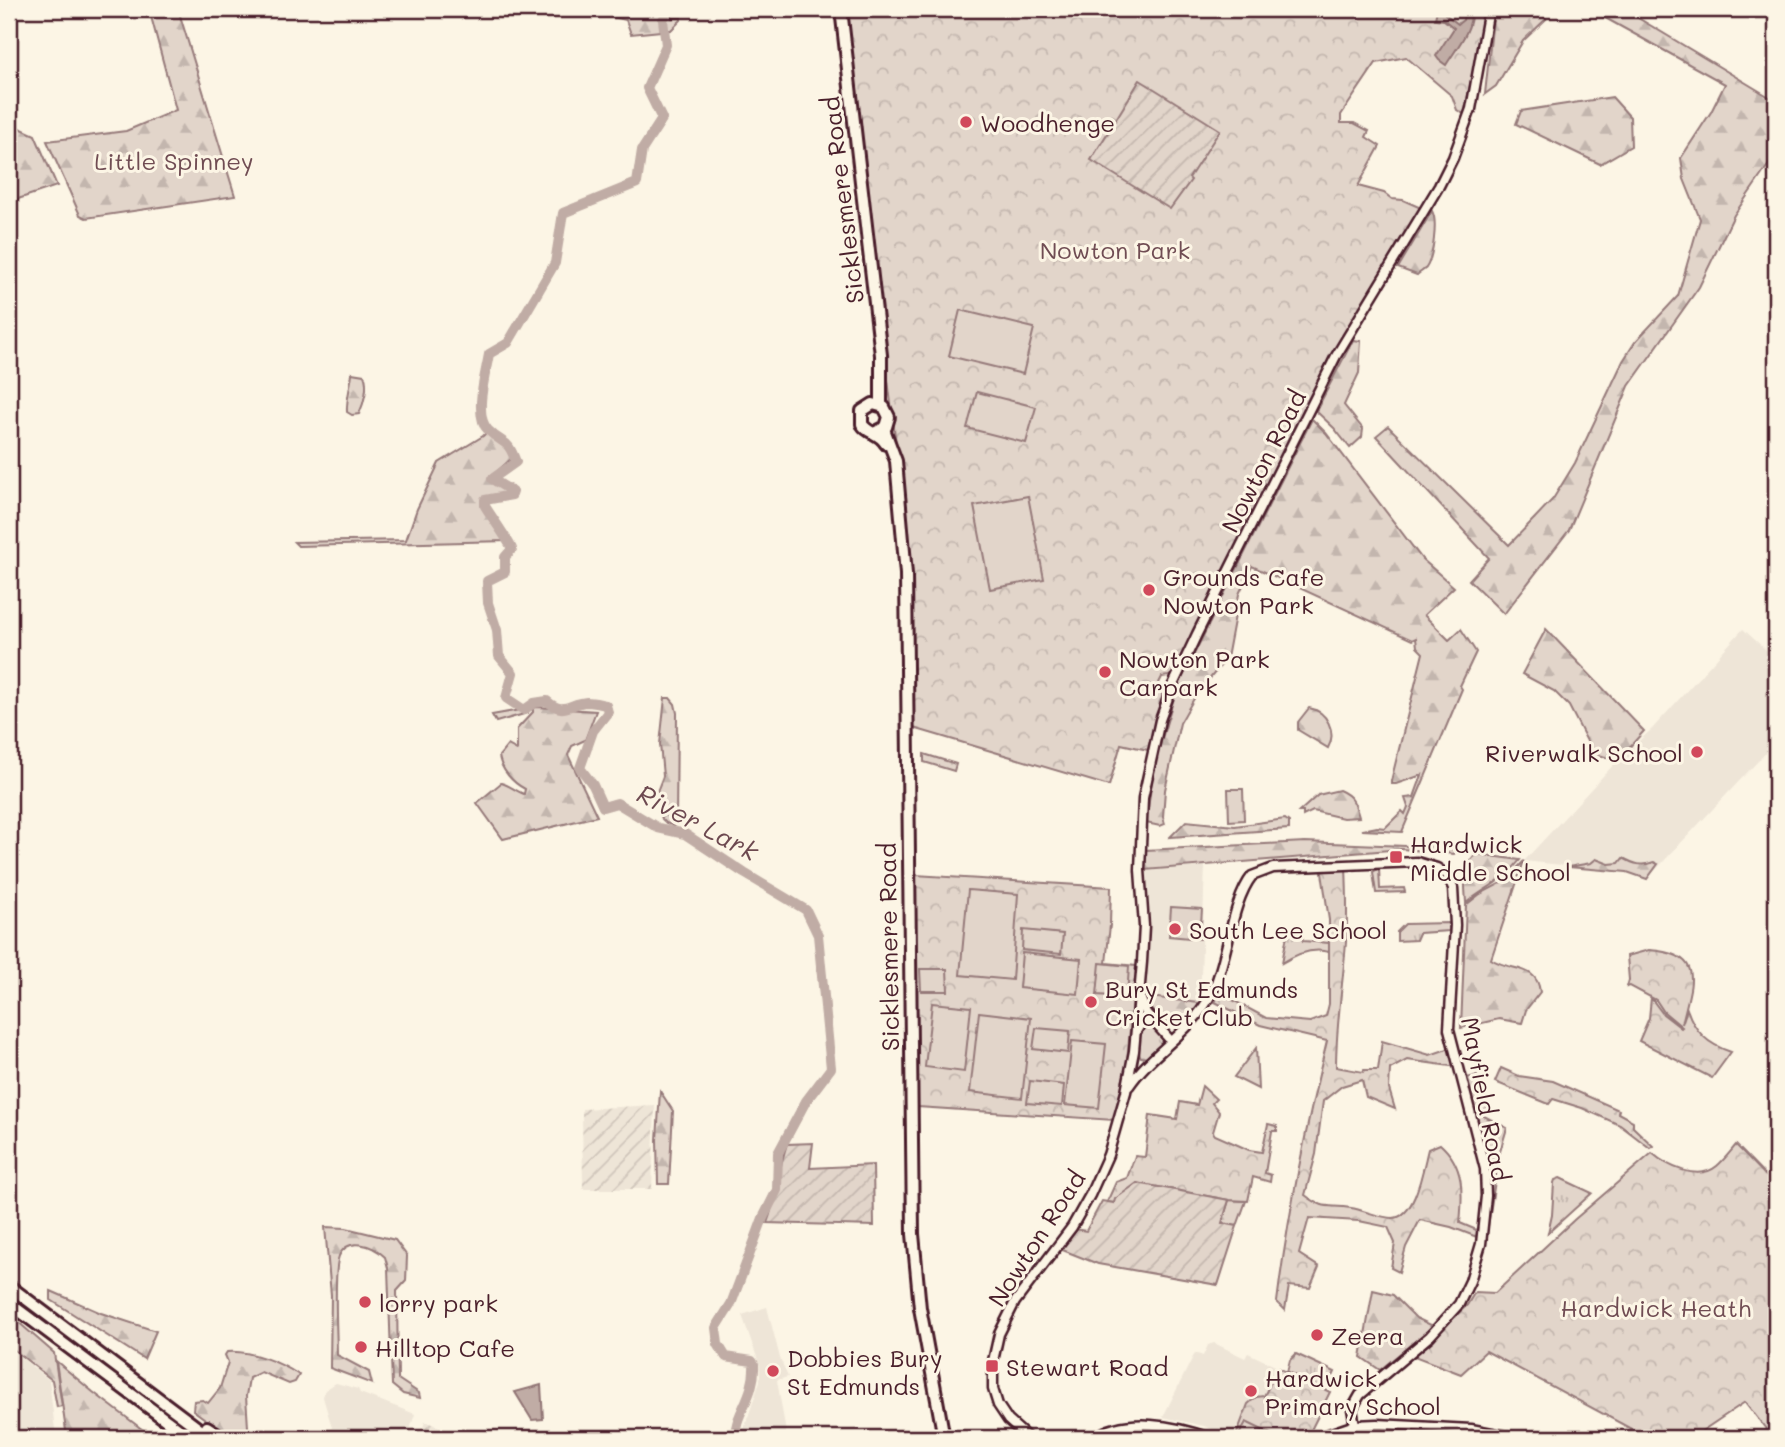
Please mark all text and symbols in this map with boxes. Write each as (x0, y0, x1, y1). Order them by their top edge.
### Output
street label: Sicklesmere Road (814, 95, 870, 305)
place label: Woodhenge (980, 107, 1115, 138)
marker: Woodhenge (958, 114, 974, 130)
park label: Little Spinney (94, 145, 254, 176)
park label: Nowton Park (1040, 234, 1190, 265)
street label: Nowton Road (1214, 384, 1312, 538)
place label: Grounds Cafe Nowton Park (1163, 561, 1324, 620)
marker: Grounds Cafe Nowton Park (1141, 582, 1157, 598)
place label: Nowton Park Carpark (1119, 643, 1270, 702)
marker: Nowton Park Carpark (1097, 664, 1113, 680)
place label: Riverwalk School (1485, 737, 1683, 768)
marker: Riverwalk School (1689, 744, 1705, 760)
water label: River Lark (631, 776, 766, 869)
place label: Hardwick Middle School (1410, 828, 1571, 887)
street label: Sicklesmere Road (871, 842, 905, 1052)
marker: Hardwick Middle School (1388, 849, 1404, 865)
place label: South Lee School (1189, 914, 1387, 945)
marker: South Lee School (1167, 921, 1183, 937)
place label: Bury St Edmunds Cricket Club (1105, 973, 1298, 1032)
marker: Bury St Edmunds Cricket Club (1083, 994, 1099, 1010)
street label: Mayfield Road (1455, 1014, 1517, 1184)
street label: Nowton Road (980, 1164, 1092, 1312)
place label: lorry park (379, 1287, 498, 1318)
park label: Hardwick Heath (1561, 1292, 1751, 1323)
marker: lorry park (357, 1294, 373, 1310)
place label: Zeera (1331, 1320, 1404, 1351)
marker: Zeera (1309, 1327, 1325, 1343)
place label: Hilltop Cafe (375, 1332, 515, 1363)
marker: Hilltop Cafe (353, 1339, 369, 1355)
place label: Dobbies Bury St Edmunds (787, 1342, 942, 1401)
place label: Stewart Road (1006, 1351, 1169, 1382)
marker: Stewart Road (984, 1358, 1000, 1374)
place label: Hardwick Primary School (1265, 1362, 1441, 1421)
marker: Dobbies Bury St Edmunds (765, 1363, 781, 1379)
marker: Hardwick Primary School (1243, 1383, 1259, 1399)

